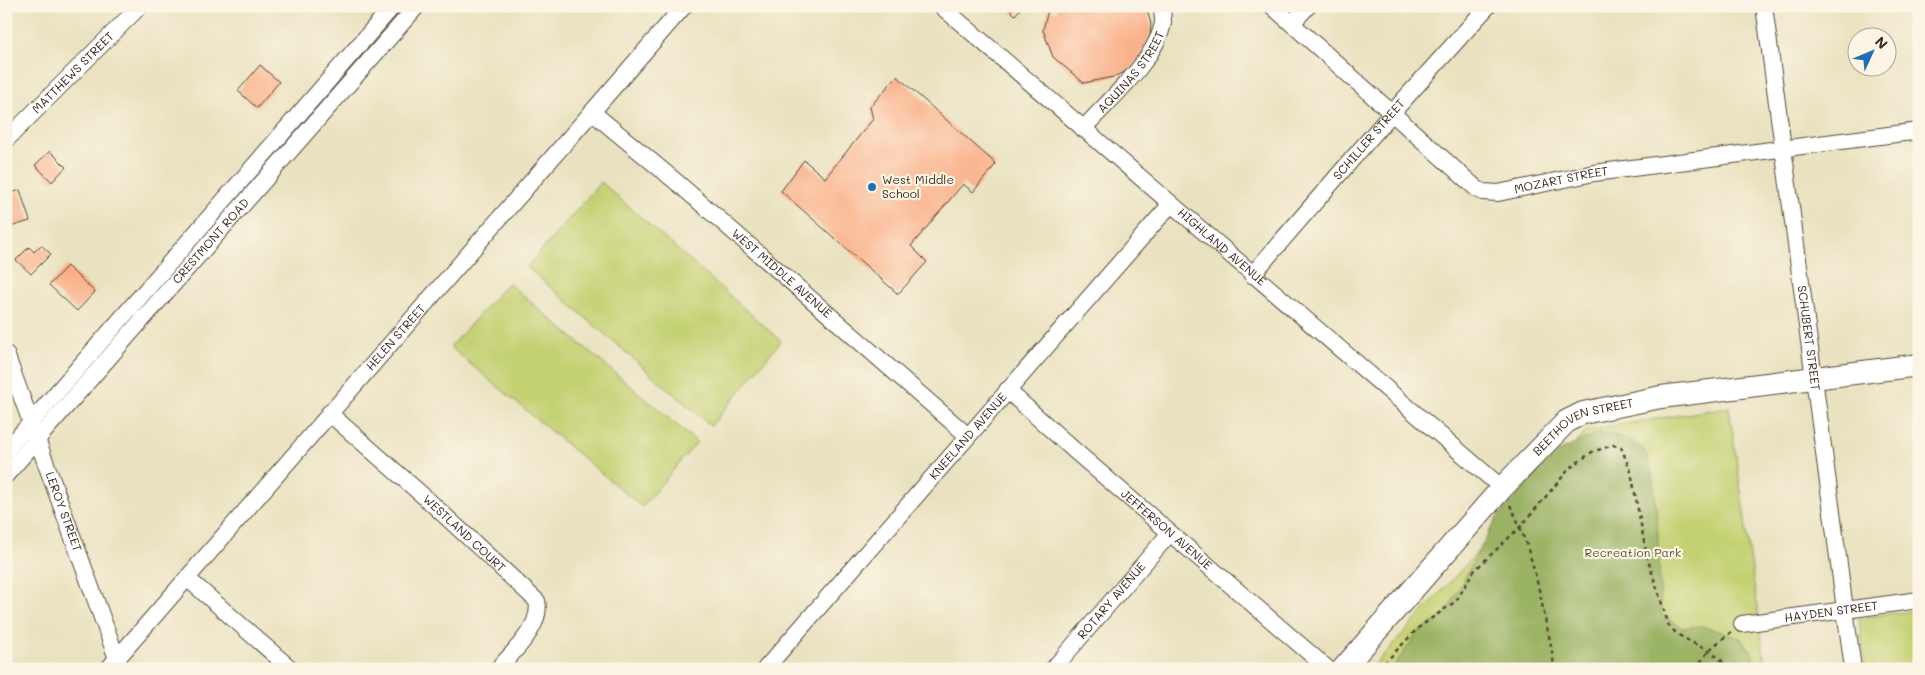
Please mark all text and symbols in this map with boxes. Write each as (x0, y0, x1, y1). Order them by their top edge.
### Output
street label: MATTHEWS STREET (28, 28, 117, 116)
street label: AQUINAS STREET (1094, 28, 1167, 116)
north arrow (1848, 28, 1898, 78)
text: N (1871, 32, 1892, 53)
street label: SCHILLER STREET (1329, 95, 1408, 183)
street label: MOZART STREET (1513, 162, 1609, 196)
place label: West Middle School (882, 171, 954, 201)
marker: West Middle School (866, 181, 878, 193)
street label: CRESTMONT ROAD (168, 194, 252, 287)
street label: HIGHLAND AVENUE (1175, 204, 1270, 289)
street label: WEST MIDDLE AVENUE (729, 225, 836, 321)
street label: SCHUBERT STREET (1795, 284, 1825, 392)
street label: HELEN STREET (362, 300, 429, 374)
street label: KNEELAND AVENUE (925, 389, 1010, 482)
street label: BEETHOVEN STREET (1529, 394, 1635, 459)
street label: LEROY STREET (43, 469, 86, 554)
street label: JEFFERSON AVENUE (1118, 485, 1216, 573)
street label: WESTLAND COURT (420, 490, 510, 575)
park label: Recreation Park (1585, 544, 1681, 560)
street label: ROTARY AVENUE (1073, 558, 1149, 642)
street label: HAYDEN STREET (1783, 597, 1879, 625)

